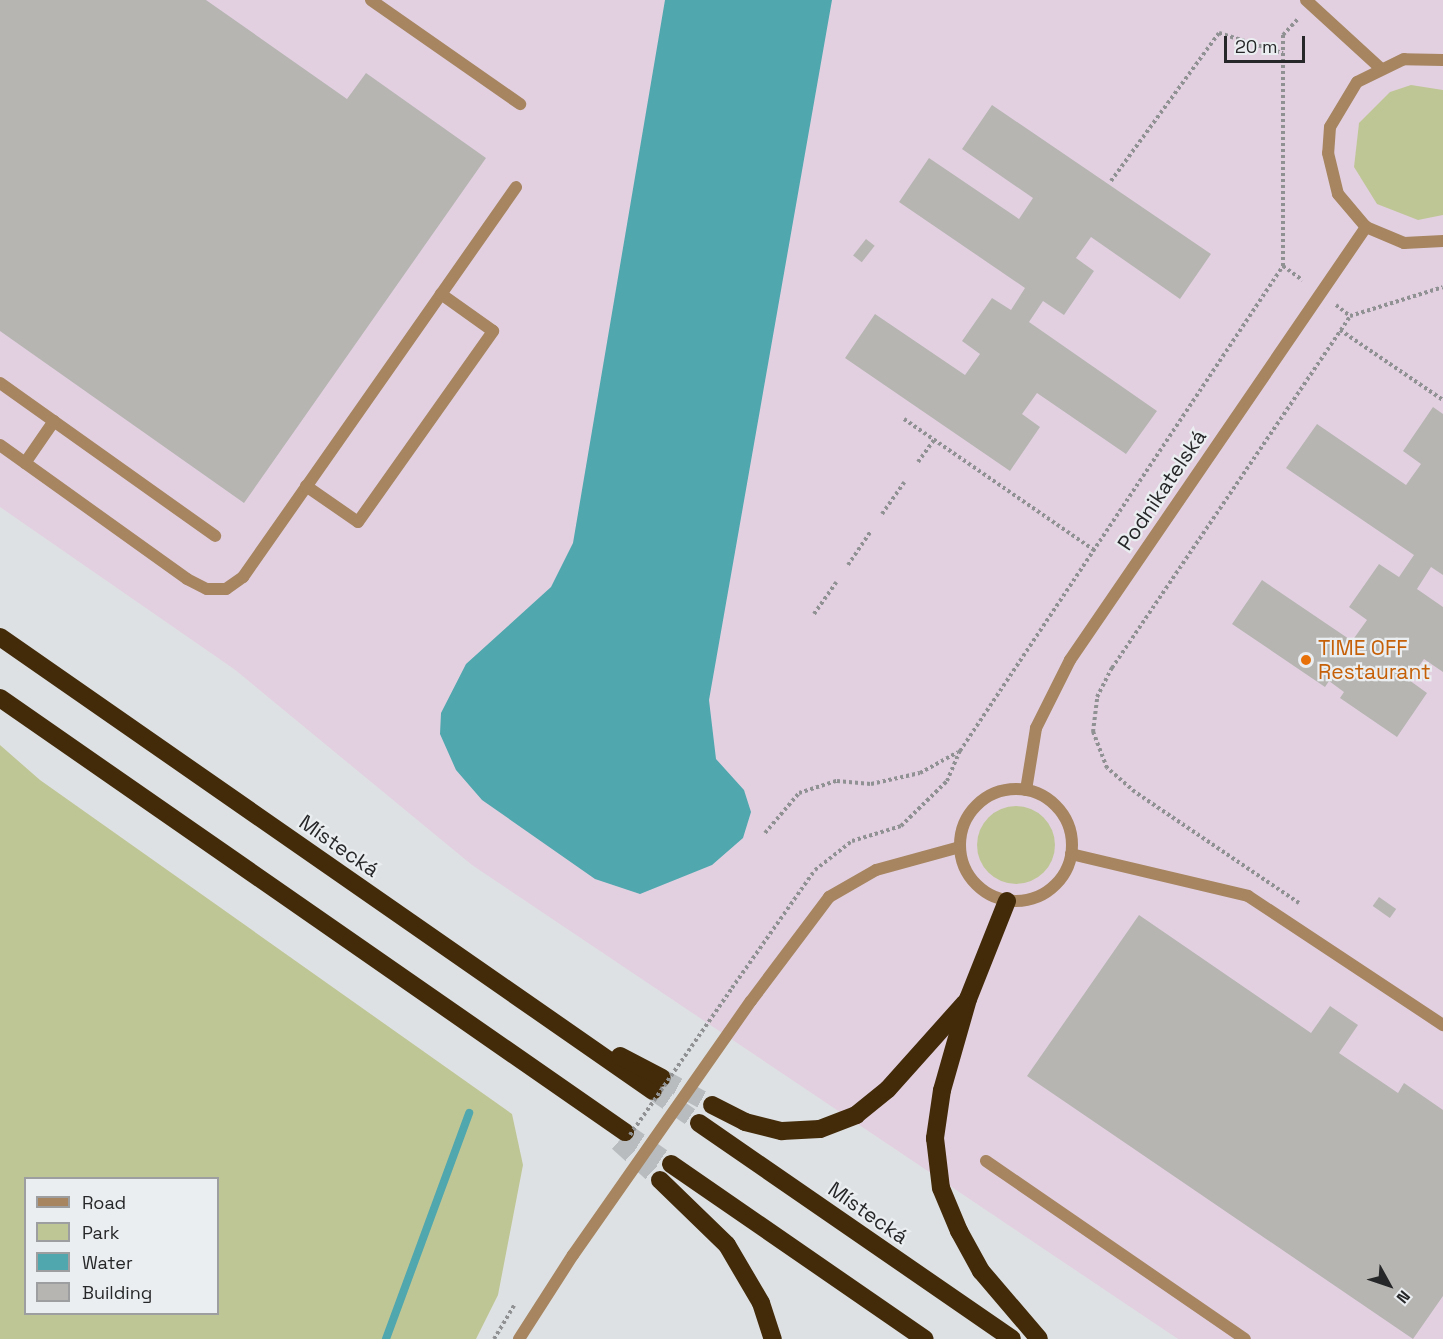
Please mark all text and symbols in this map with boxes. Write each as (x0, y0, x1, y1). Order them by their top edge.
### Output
scale bar (1227, 24, 1308, 62)
text: 20 m (1235, 35, 1278, 58)
street label: Podnikatelská (1112, 425, 1212, 555)
place label: TIME OFF Restaurant (1318, 635, 1431, 685)
marker: TIME OFF Restaurant (1299, 653, 1313, 667)
street label: Místecká (294, 809, 384, 883)
street label: Místecká (823, 1176, 913, 1250)
legend (24, 1177, 219, 1315)
text: Road (82, 1191, 126, 1214)
text: Park (82, 1221, 119, 1244)
text: Water (82, 1251, 133, 1274)
north arrow (1359, 1255, 1419, 1315)
text: Building (82, 1281, 152, 1304)
text: N (1392, 1286, 1415, 1308)

